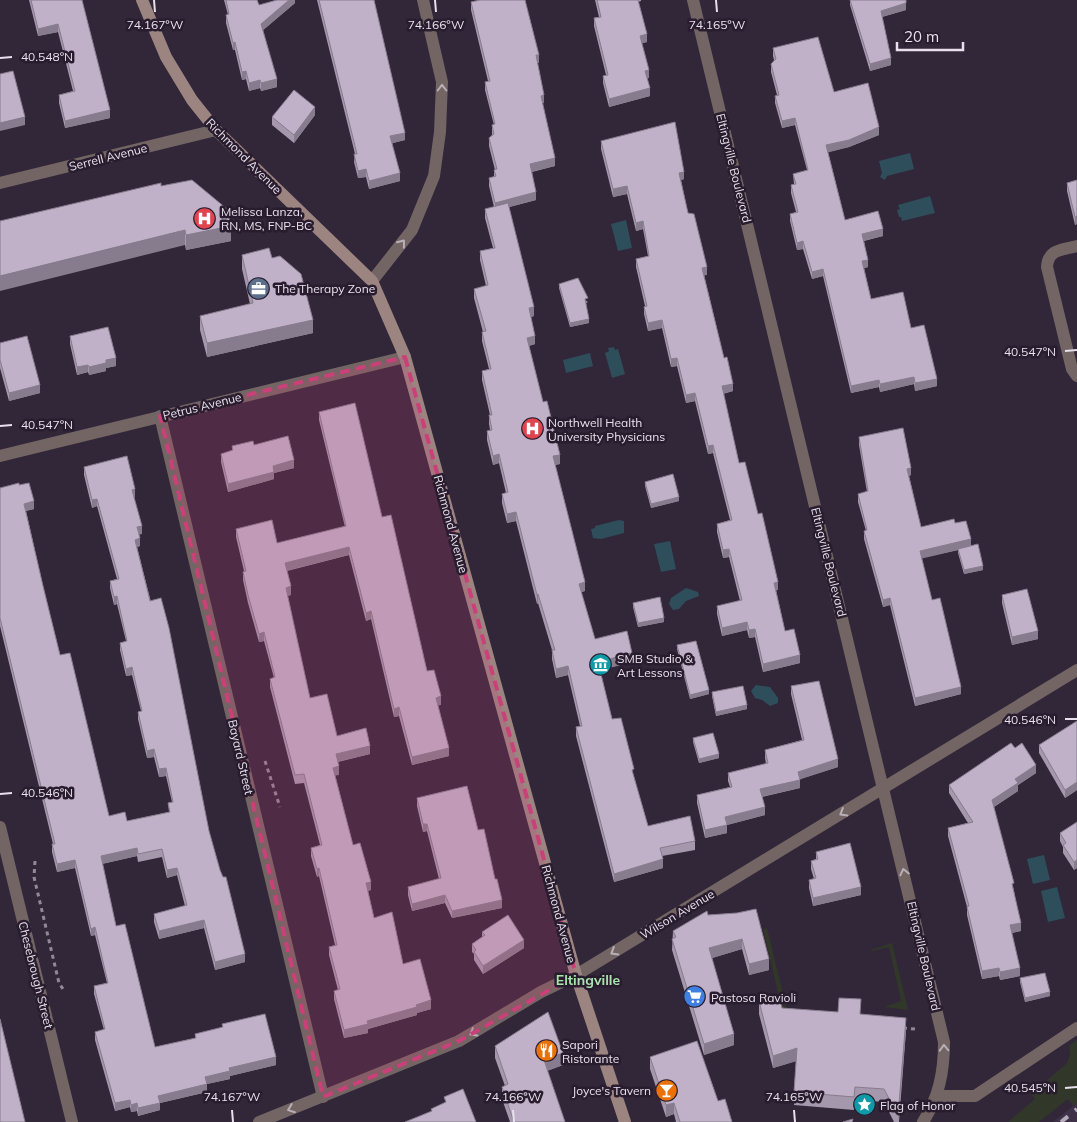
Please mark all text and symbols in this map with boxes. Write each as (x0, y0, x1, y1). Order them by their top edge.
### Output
text: 74.167°W (127, 17, 183, 32)
text: 74.166°W (408, 17, 464, 32)
text: 74.165°W (689, 17, 745, 32)
scale bar (897, 20, 963, 52)
text: 20 m (904, 27, 939, 46)
text: 40.548°N (21, 49, 73, 64)
one-way arrow (437, 84, 447, 92)
street label: Eltingville Boulevard (713, 112, 755, 224)
street label: Richmond Avenue (203, 115, 285, 197)
street label: Serrell Avenue (67, 140, 149, 174)
place label: Melissa Lanza, RN, MS, FNP-BC (221, 204, 312, 233)
hospital icon: Melissa Lanza, RN, MS, FNP-BC (193, 206, 217, 230)
one-way arrow (397, 239, 406, 248)
office icon: The Therapy Zone (247, 276, 271, 300)
place label: The Therapy Zone (275, 281, 375, 296)
text: 40.547°N (1004, 344, 1056, 359)
street label: Petrus Avenue (161, 389, 243, 423)
place label: Northwell Health University Physicians (548, 415, 665, 444)
text: 40.547°N (21, 417, 73, 432)
hospital icon: Northwell Health University Physicians (520, 417, 544, 441)
street label: Richmond Avenue (431, 473, 471, 575)
street label: Eltingville Boulevard (808, 506, 850, 618)
place label: SMB Studio & Art Lessons (617, 651, 694, 680)
museum icon: SMB Studio & Art Lessons (589, 653, 613, 677)
text: 40.546°N (1004, 712, 1056, 727)
street label: Bayard Street (225, 718, 257, 796)
text: 40.546°N (21, 785, 73, 800)
one-way arrow (839, 806, 848, 816)
street label: Richmond Avenue (539, 863, 579, 965)
one-way arrow (899, 868, 910, 877)
street label: Wilson Avenue (637, 886, 717, 942)
street label: Eltingville Boulevard (904, 900, 944, 1012)
street label: Chesebrough Street (15, 920, 57, 1030)
one-way arrow (611, 945, 620, 955)
district label: Eltingville (556, 971, 620, 989)
supermarket icon: Pastosa Ravioli (683, 985, 707, 1009)
place label: Pastosa Ravioli (711, 990, 796, 1005)
one-way arrow (470, 1026, 479, 1036)
place label: Sapori Ristorante (562, 1037, 619, 1066)
restaurant icon: Sapori Ristorante (534, 1039, 558, 1063)
one-way arrow (938, 1044, 949, 1052)
bar icon: Joyce's Tavern (655, 1078, 679, 1102)
text: 40.545°N (1004, 1080, 1056, 1095)
place label: Joyce's Tavern (572, 1083, 651, 1098)
text: 74.167°W (204, 1089, 260, 1104)
text: 74.166°W (485, 1089, 541, 1104)
text: 74.165°W (766, 1089, 822, 1104)
place icon: Flag of Honor (852, 1093, 876, 1117)
place label: Flag of Honor (880, 1098, 956, 1113)
one-way arrow (288, 1104, 296, 1114)

